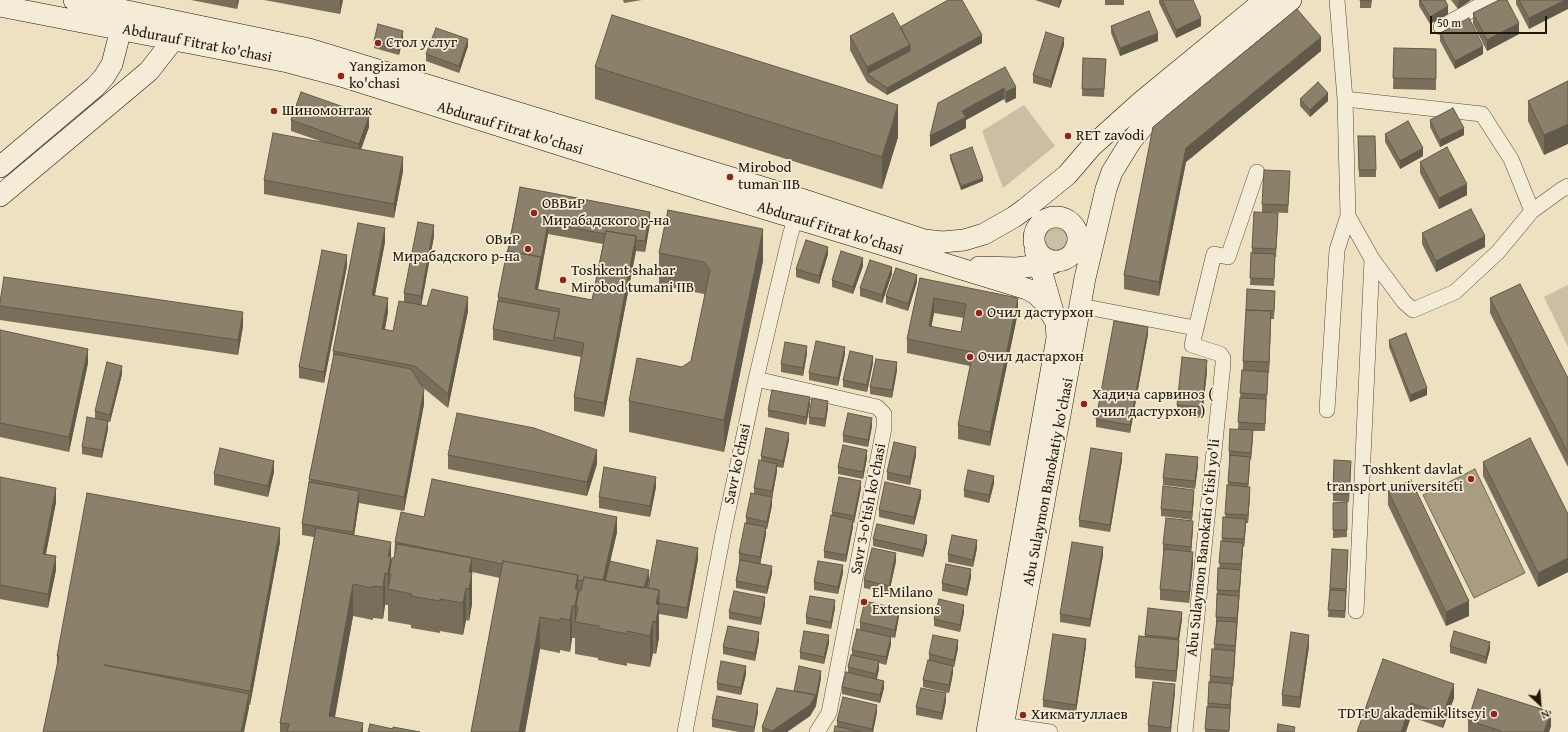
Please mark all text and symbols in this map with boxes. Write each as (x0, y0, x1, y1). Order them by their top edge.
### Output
scale bar (1432, 8, 1549, 34)
text: 50 m (1437, 14, 1461, 31)
street label: Abdurauf Fitrat ko'chasi (121, 21, 273, 67)
place label: Стол услуг (386, 34, 457, 52)
marker: Стол услуг (373, 38, 383, 48)
place label: Yangizamon ko'chasi (349, 58, 426, 93)
marker: Yangizamon ko'chasi (336, 71, 346, 81)
street label: Abdurauf Fitrat ko'chasi (435, 98, 585, 160)
place label: Шиномонтаж (282, 102, 372, 120)
marker: Шиномонтаж (269, 106, 279, 116)
place label: RET zavodi (1076, 127, 1144, 145)
marker: RET zavodi (1063, 131, 1073, 141)
place label: Mirobod tuman IIB (738, 159, 800, 194)
marker: Mirobod tuman IIB (725, 172, 735, 182)
place label: ОВВиР Мирабадского р-на (542, 195, 669, 230)
street label: Abdurauf Fitrat ko'chasi (755, 198, 905, 260)
marker: ОВВиР Мирабадского р-на (529, 208, 539, 218)
place label: ОВиР Мирабадского р-на (393, 231, 520, 266)
marker: ОВиР Мирабадского р-на (523, 244, 533, 254)
place label: Toshkent shahar Mirobod tumani IIB (571, 262, 694, 297)
marker: Toshkent shahar Mirobod tumani IIB (558, 275, 568, 285)
place label: Очил дастурхон (987, 304, 1094, 322)
marker: Очил дастурхон (974, 308, 984, 318)
place label: Очил дастархон (978, 348, 1084, 366)
marker: Очил дастархон (965, 352, 975, 362)
street label: Abu Sulaymon Banokatiy ko'chasi (1020, 376, 1078, 588)
place label: Хадича сарвиноз ( очил дастурхон ) (1092, 386, 1213, 421)
marker: Хадича сарвиноз ( очил дастурхон ) (1079, 399, 1089, 409)
street label: Savr ko'chasi (721, 422, 755, 506)
street label: Abu Sulaymon Banokati o'tish yo'li (1184, 438, 1224, 658)
street label: Savr 3-o'tish ko'chasi (847, 442, 891, 576)
place label: Toshkent davlat transport universiteti (1327, 461, 1463, 496)
marker: Toshkent davlat transport universiteti (1466, 474, 1476, 484)
place label: El-Milano Extensions (872, 584, 940, 619)
marker: El-Milano Extensions (859, 597, 869, 607)
north arrow (1520, 684, 1560, 724)
place label: TDTrU akademik litseyi (1338, 705, 1486, 723)
place label: Хикматуллаев (1031, 706, 1128, 724)
text: N (1538, 706, 1552, 724)
marker: TDTrU akademik litseyi (1489, 709, 1499, 719)
marker: Хикматуллаев (1018, 710, 1028, 720)

